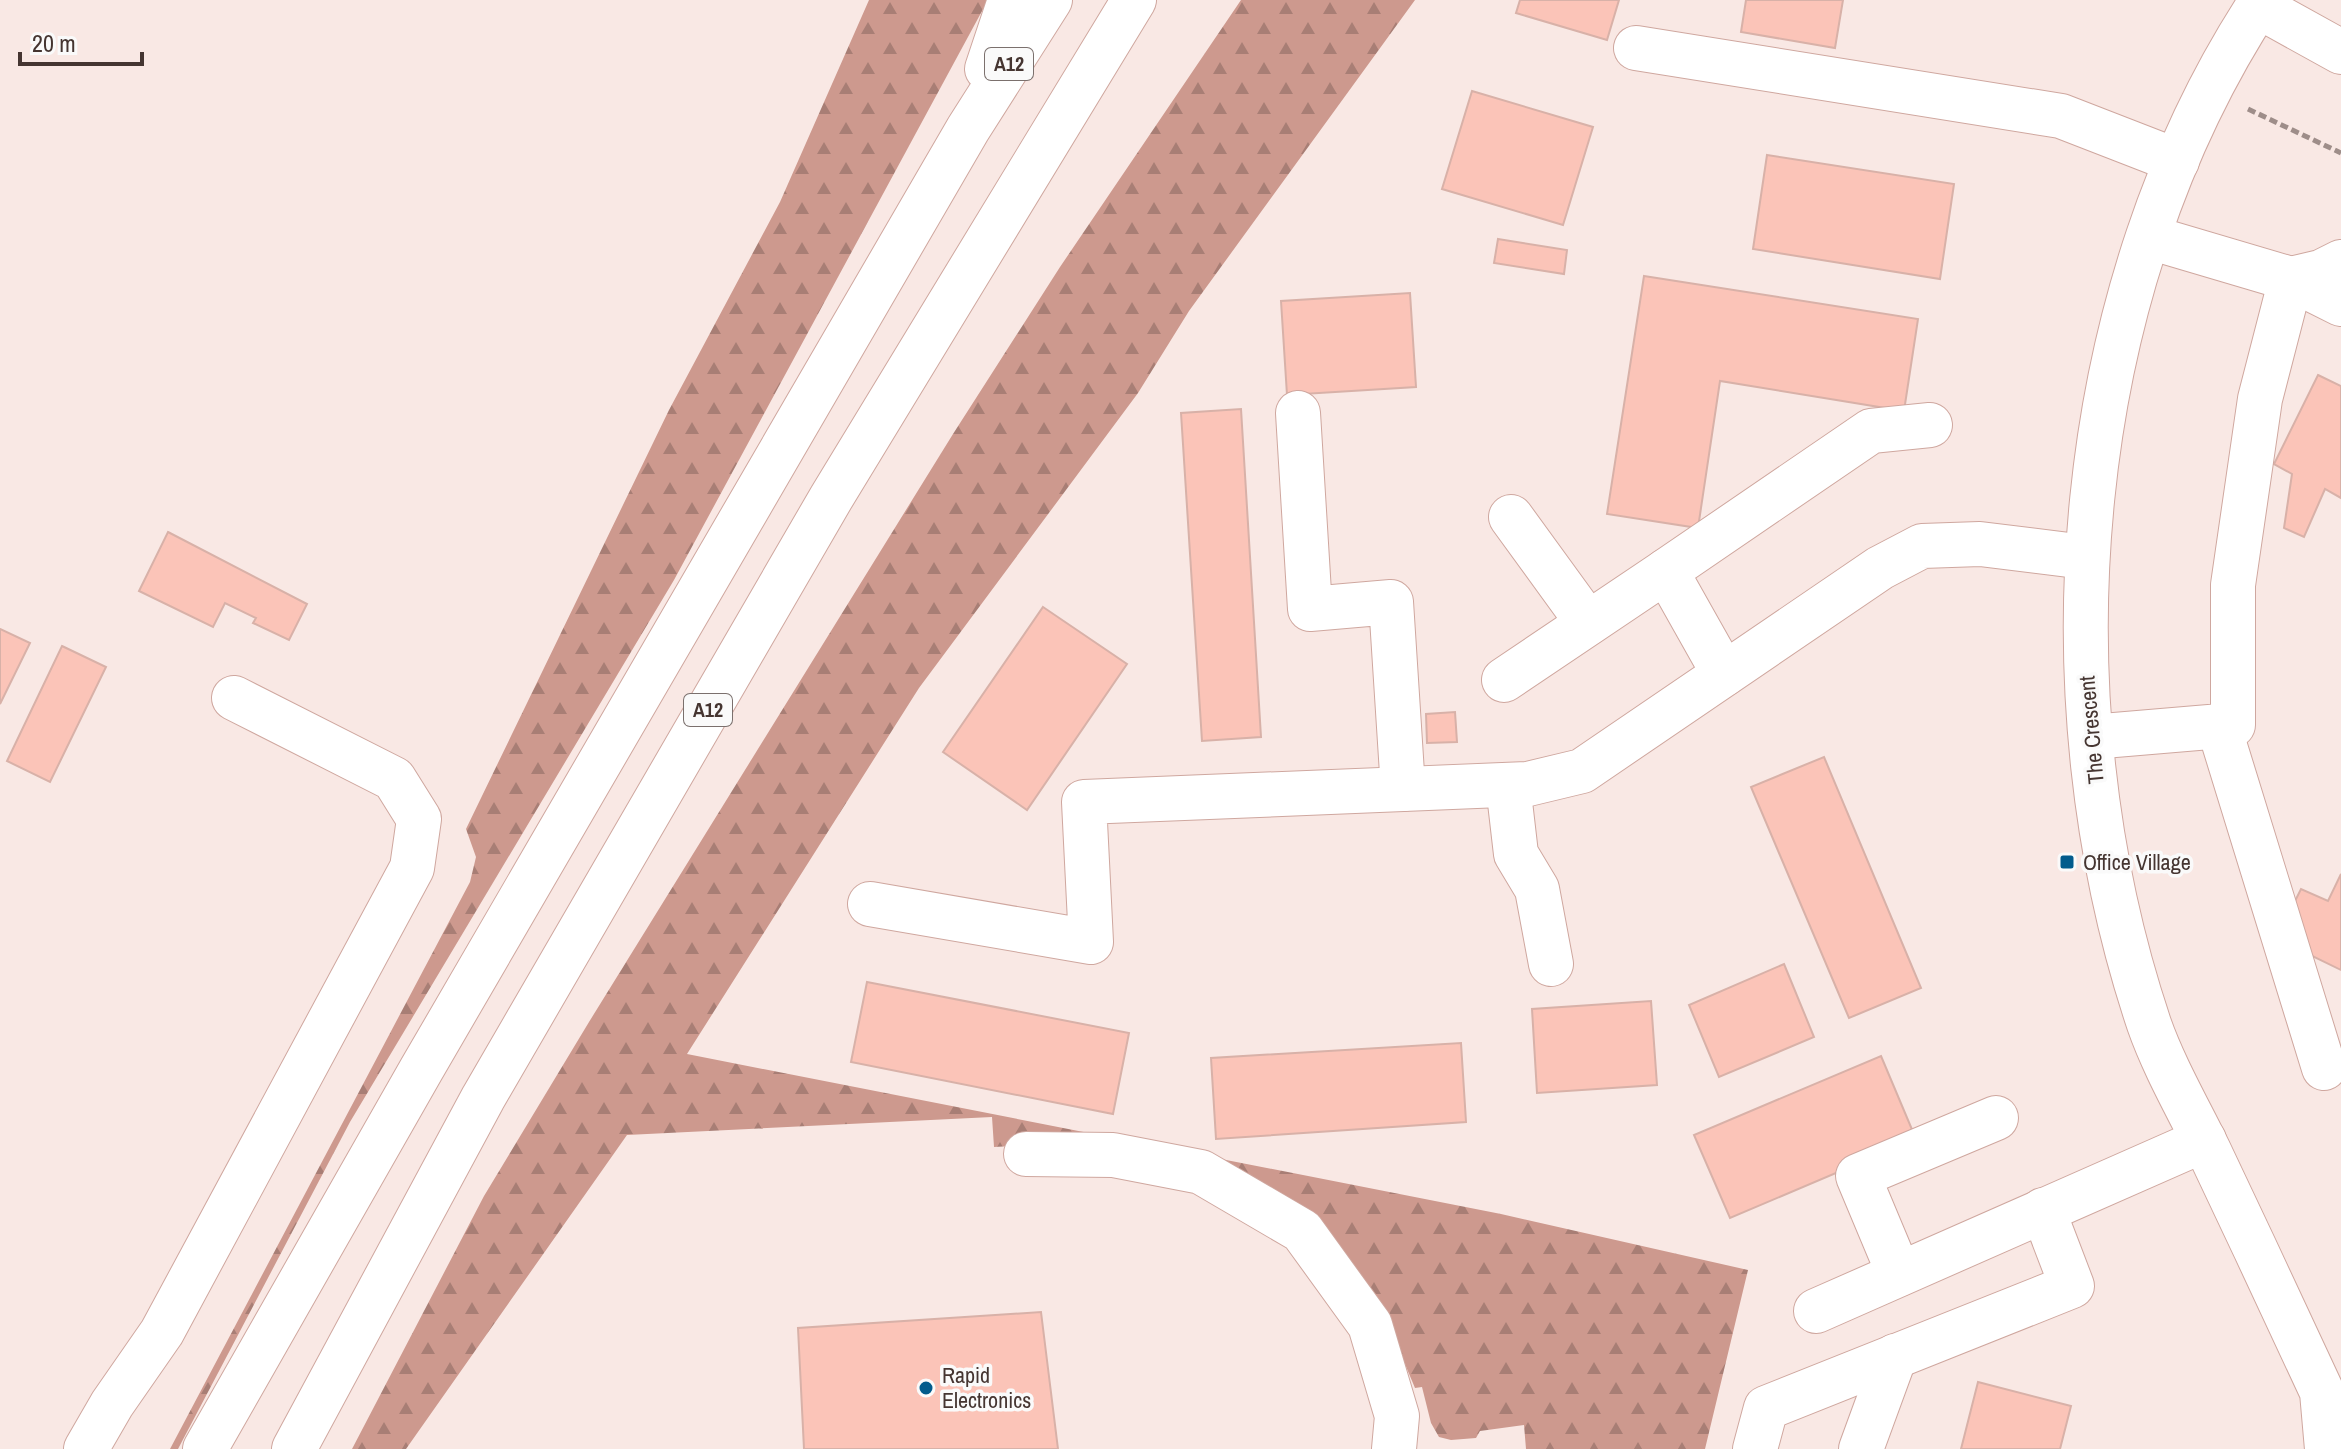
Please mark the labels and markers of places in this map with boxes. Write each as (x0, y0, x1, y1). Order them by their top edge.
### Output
place label: Office Village (2083, 847, 2191, 877)
marker: Office Village (2058, 853, 2076, 871)
place label: Rapid Electronics (942, 1360, 1031, 1415)
marker: Rapid Electronics (917, 1379, 935, 1397)

